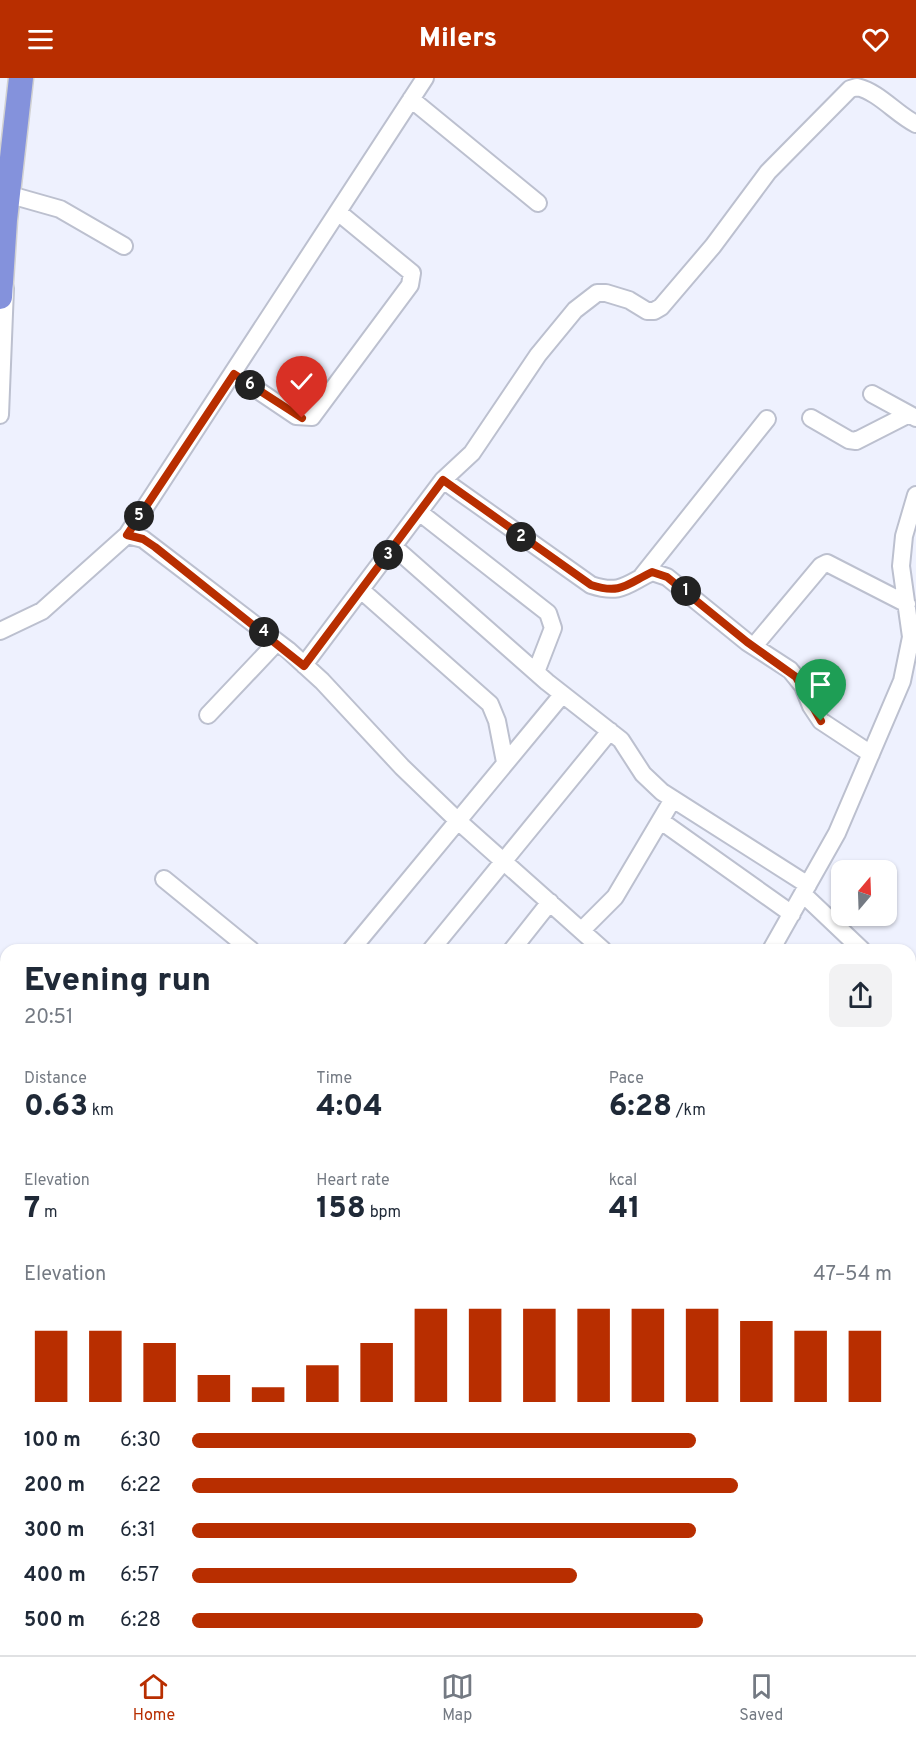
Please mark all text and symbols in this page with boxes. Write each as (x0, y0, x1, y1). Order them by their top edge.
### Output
text: Milers (419, 22, 497, 56)
icon: menu (24, 23, 57, 56)
icon: heart (859, 23, 892, 56)
pin (276, 356, 327, 418)
icon: check (285, 365, 318, 398)
pin: 6 (235, 370, 265, 400)
text: 6 (245, 375, 255, 395)
pin: 5 (124, 501, 154, 531)
text: 5 (134, 506, 144, 526)
pin: 2 (506, 522, 536, 552)
text: 2 (516, 527, 526, 547)
pin: 3 (373, 540, 403, 570)
text: 3 (383, 545, 393, 565)
pin: 1 (671, 576, 701, 606)
text: 1 (683, 581, 689, 601)
pin: 4 (249, 617, 279, 647)
text: 4 (259, 622, 269, 642)
pin (795, 659, 846, 721)
icon: arrive (804, 668, 837, 701)
north arrow (831, 860, 897, 926)
map controls (831, 860, 897, 926)
text: Evening run (24, 961, 211, 1003)
button: share (829, 964, 892, 1027)
text: 20:51 (24, 1005, 73, 1031)
text: Distance (24, 1069, 87, 1089)
text: Time (316, 1069, 352, 1089)
text: Pace (609, 1069, 644, 1089)
text: 0.63 (24, 1089, 88, 1126)
text: 4:04 (316, 1089, 383, 1126)
text: 6:28 (609, 1089, 672, 1126)
text: km (88, 1101, 114, 1121)
text: /km (672, 1101, 706, 1121)
text: Elevation (24, 1171, 90, 1191)
text: Heart rate (316, 1171, 390, 1191)
text: kcal (609, 1171, 637, 1191)
text: 7 (24, 1191, 40, 1228)
text: 158 (316, 1191, 366, 1228)
text: 41 (609, 1191, 640, 1228)
text: m (40, 1203, 58, 1223)
text: bpm (366, 1203, 401, 1223)
text: Elevation (24, 1262, 106, 1288)
text: 47–54 m (813, 1262, 892, 1288)
text: 100 m (24, 1428, 81, 1454)
text: 6:30 (120, 1428, 161, 1454)
text: 200 m (24, 1473, 85, 1499)
text: 6:22 (120, 1473, 161, 1499)
text: 300 m (24, 1518, 85, 1544)
text: 6:31 (120, 1518, 156, 1544)
text: 400 m (24, 1563, 86, 1589)
text: 6:57 (120, 1563, 159, 1589)
text: 500 m (24, 1608, 85, 1634)
text: 6:28 (120, 1608, 161, 1634)
tab: Home (133, 1670, 175, 1726)
tab: Map (441, 1670, 474, 1726)
tab: Saved (739, 1670, 783, 1726)

